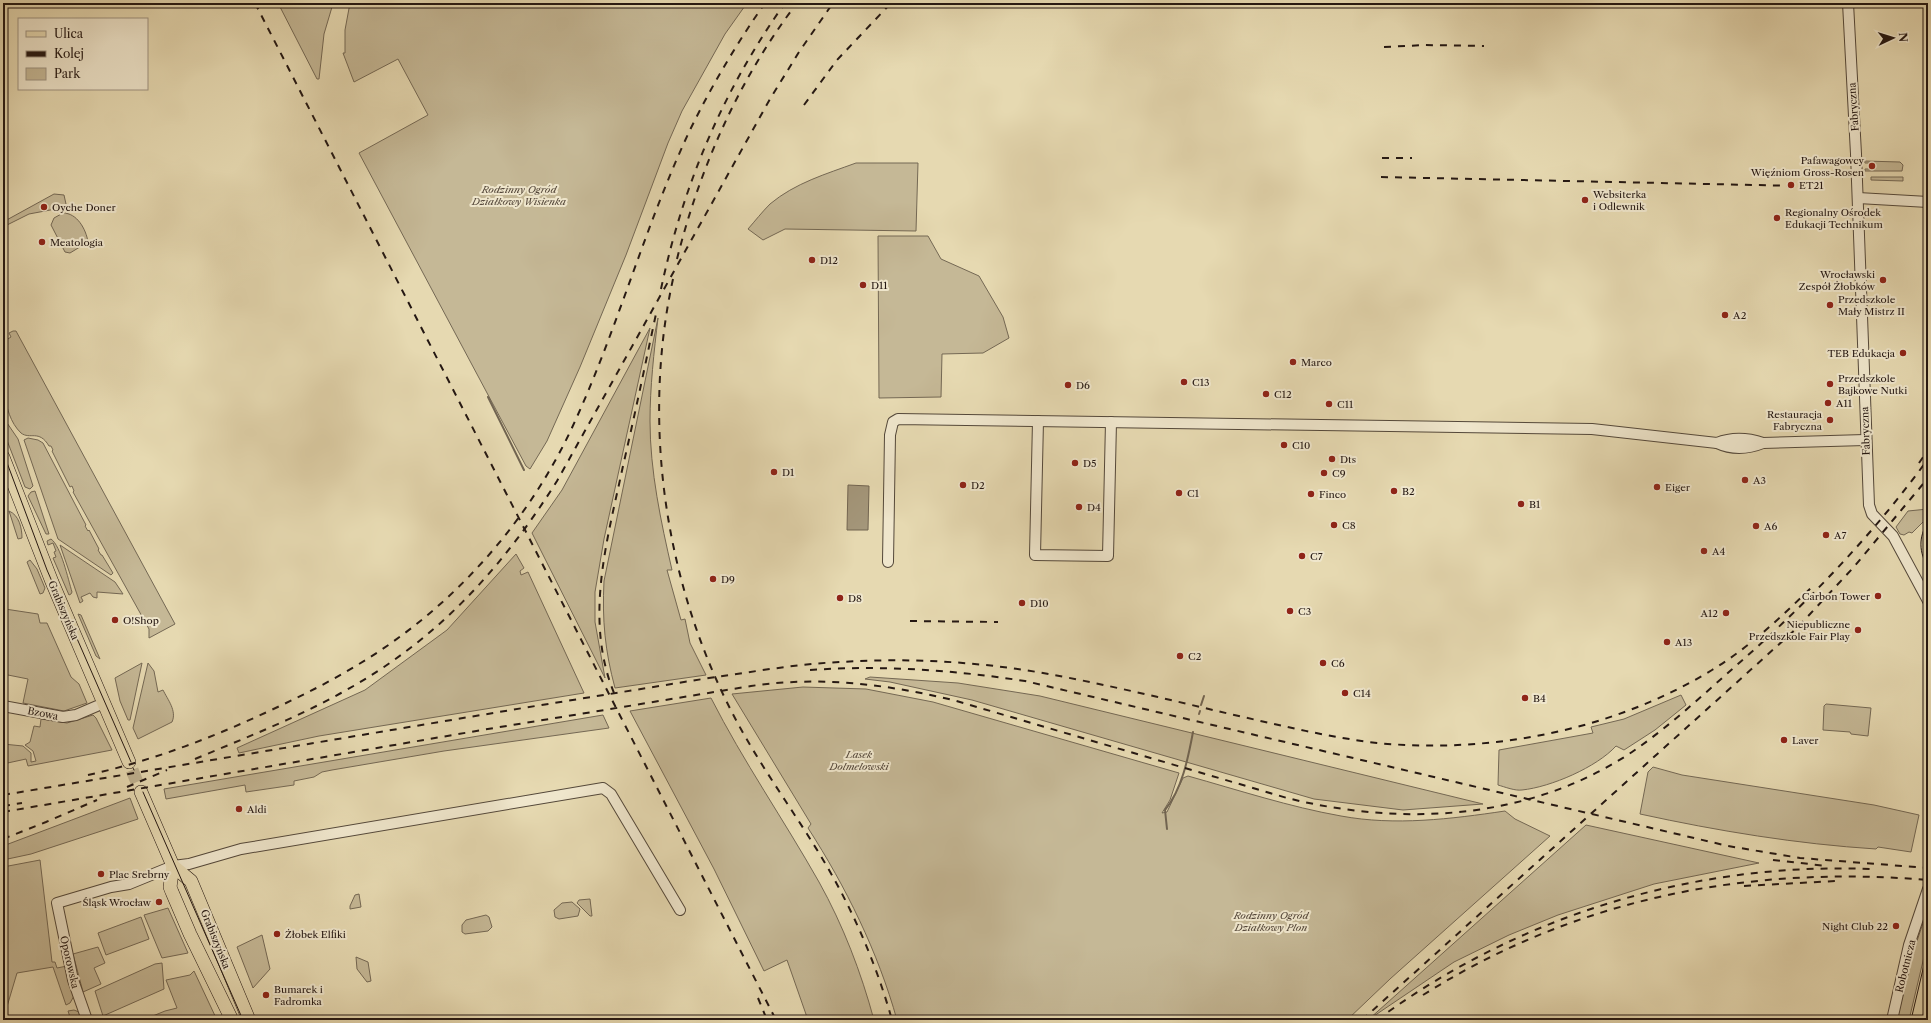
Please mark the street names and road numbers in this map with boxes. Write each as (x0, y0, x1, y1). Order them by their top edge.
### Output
street label: Fabryczna (1845, 81, 1862, 132)
street label: Fabryczna (1858, 406, 1873, 456)
street label: Grabiszyńska (45, 579, 82, 642)
street label: Bzowa (26, 704, 60, 723)
street label: Grabiszyńska (198, 908, 234, 971)
street label: Oporowska (57, 934, 82, 991)
street label: Robotnicza (1893, 938, 1919, 994)

